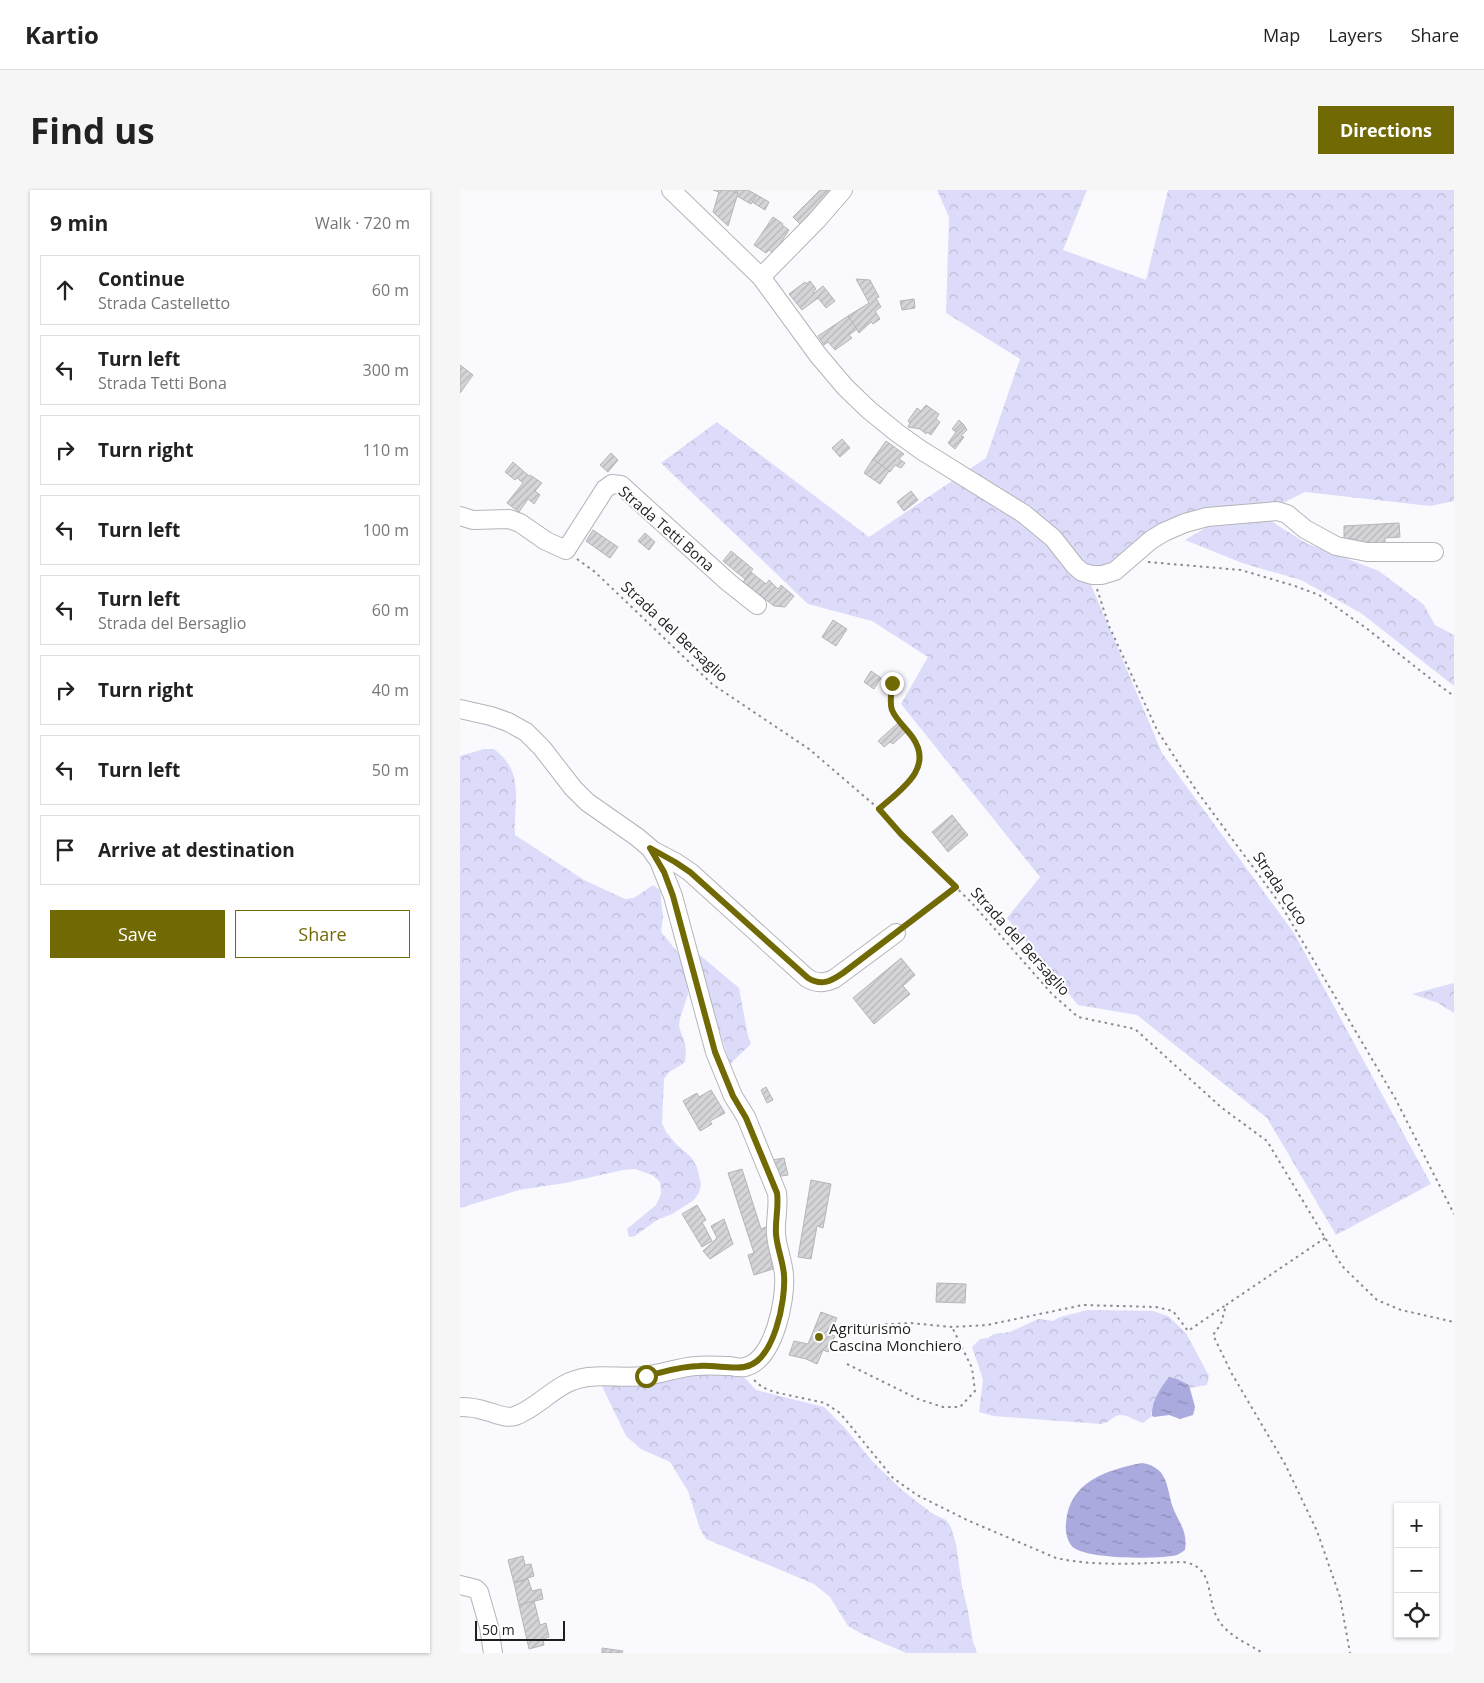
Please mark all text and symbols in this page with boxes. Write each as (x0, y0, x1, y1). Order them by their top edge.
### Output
text: Kartio (25, 18, 99, 51)
text: Map (1263, 23, 1300, 47)
text: Layers (1328, 23, 1383, 47)
text: Share (1411, 23, 1459, 47)
button: Directions (1318, 106, 1454, 154)
text: Find us (30, 107, 155, 154)
text: 9 min (50, 209, 108, 237)
text: Walk · 720 m (315, 212, 410, 234)
text: Continue (98, 266, 185, 292)
icon: ahead (51, 276, 79, 304)
text: 60 m (372, 279, 409, 301)
text: Strada Castelletto (98, 292, 230, 314)
text: Turn left (98, 346, 180, 372)
icon: left (51, 356, 79, 384)
text: 300 m (363, 359, 409, 381)
text: Strada Tetti Bona (98, 372, 227, 394)
icon: right (51, 436, 79, 464)
text: Turn right (98, 437, 193, 463)
text: 110 m (363, 439, 409, 461)
street label: Strada Tetti Bona (615, 481, 719, 575)
icon: left (51, 516, 79, 544)
text: Turn left (98, 517, 180, 543)
text: 100 m (363, 519, 409, 541)
street label: Strada del Bersaglio (617, 576, 733, 686)
text: Turn left (98, 586, 180, 612)
icon: left (51, 596, 79, 624)
text: 60 m (372, 599, 409, 621)
text: Strada del Bersaglio (98, 612, 246, 634)
route end (881, 672, 904, 695)
icon: right (51, 676, 79, 704)
text: Turn right (98, 677, 193, 703)
text: 40 m (372, 679, 409, 701)
icon: left (51, 756, 79, 784)
text: Turn left (98, 757, 180, 783)
text: 50 m (372, 759, 409, 781)
icon: arrive (51, 836, 79, 864)
text: Arrive at destination (98, 837, 295, 863)
street label: Strada Cuco (1249, 847, 1313, 929)
street label: Strada del Bersaglio (967, 883, 1075, 999)
button: Save (50, 910, 225, 958)
button: Share (235, 910, 410, 958)
place label: Agriturismo Cascina Monchiero (829, 1318, 962, 1355)
marker: Agriturismo Cascina Monchiero (813, 1331, 825, 1343)
route start (635, 1365, 658, 1388)
map controls (1394, 1503, 1439, 1638)
button: + (1394, 1503, 1439, 1548)
button: − (1394, 1548, 1439, 1593)
button: locate (1394, 1593, 1439, 1638)
scale bar (475, 1618, 565, 1641)
text: 50 m (482, 1620, 515, 1639)

